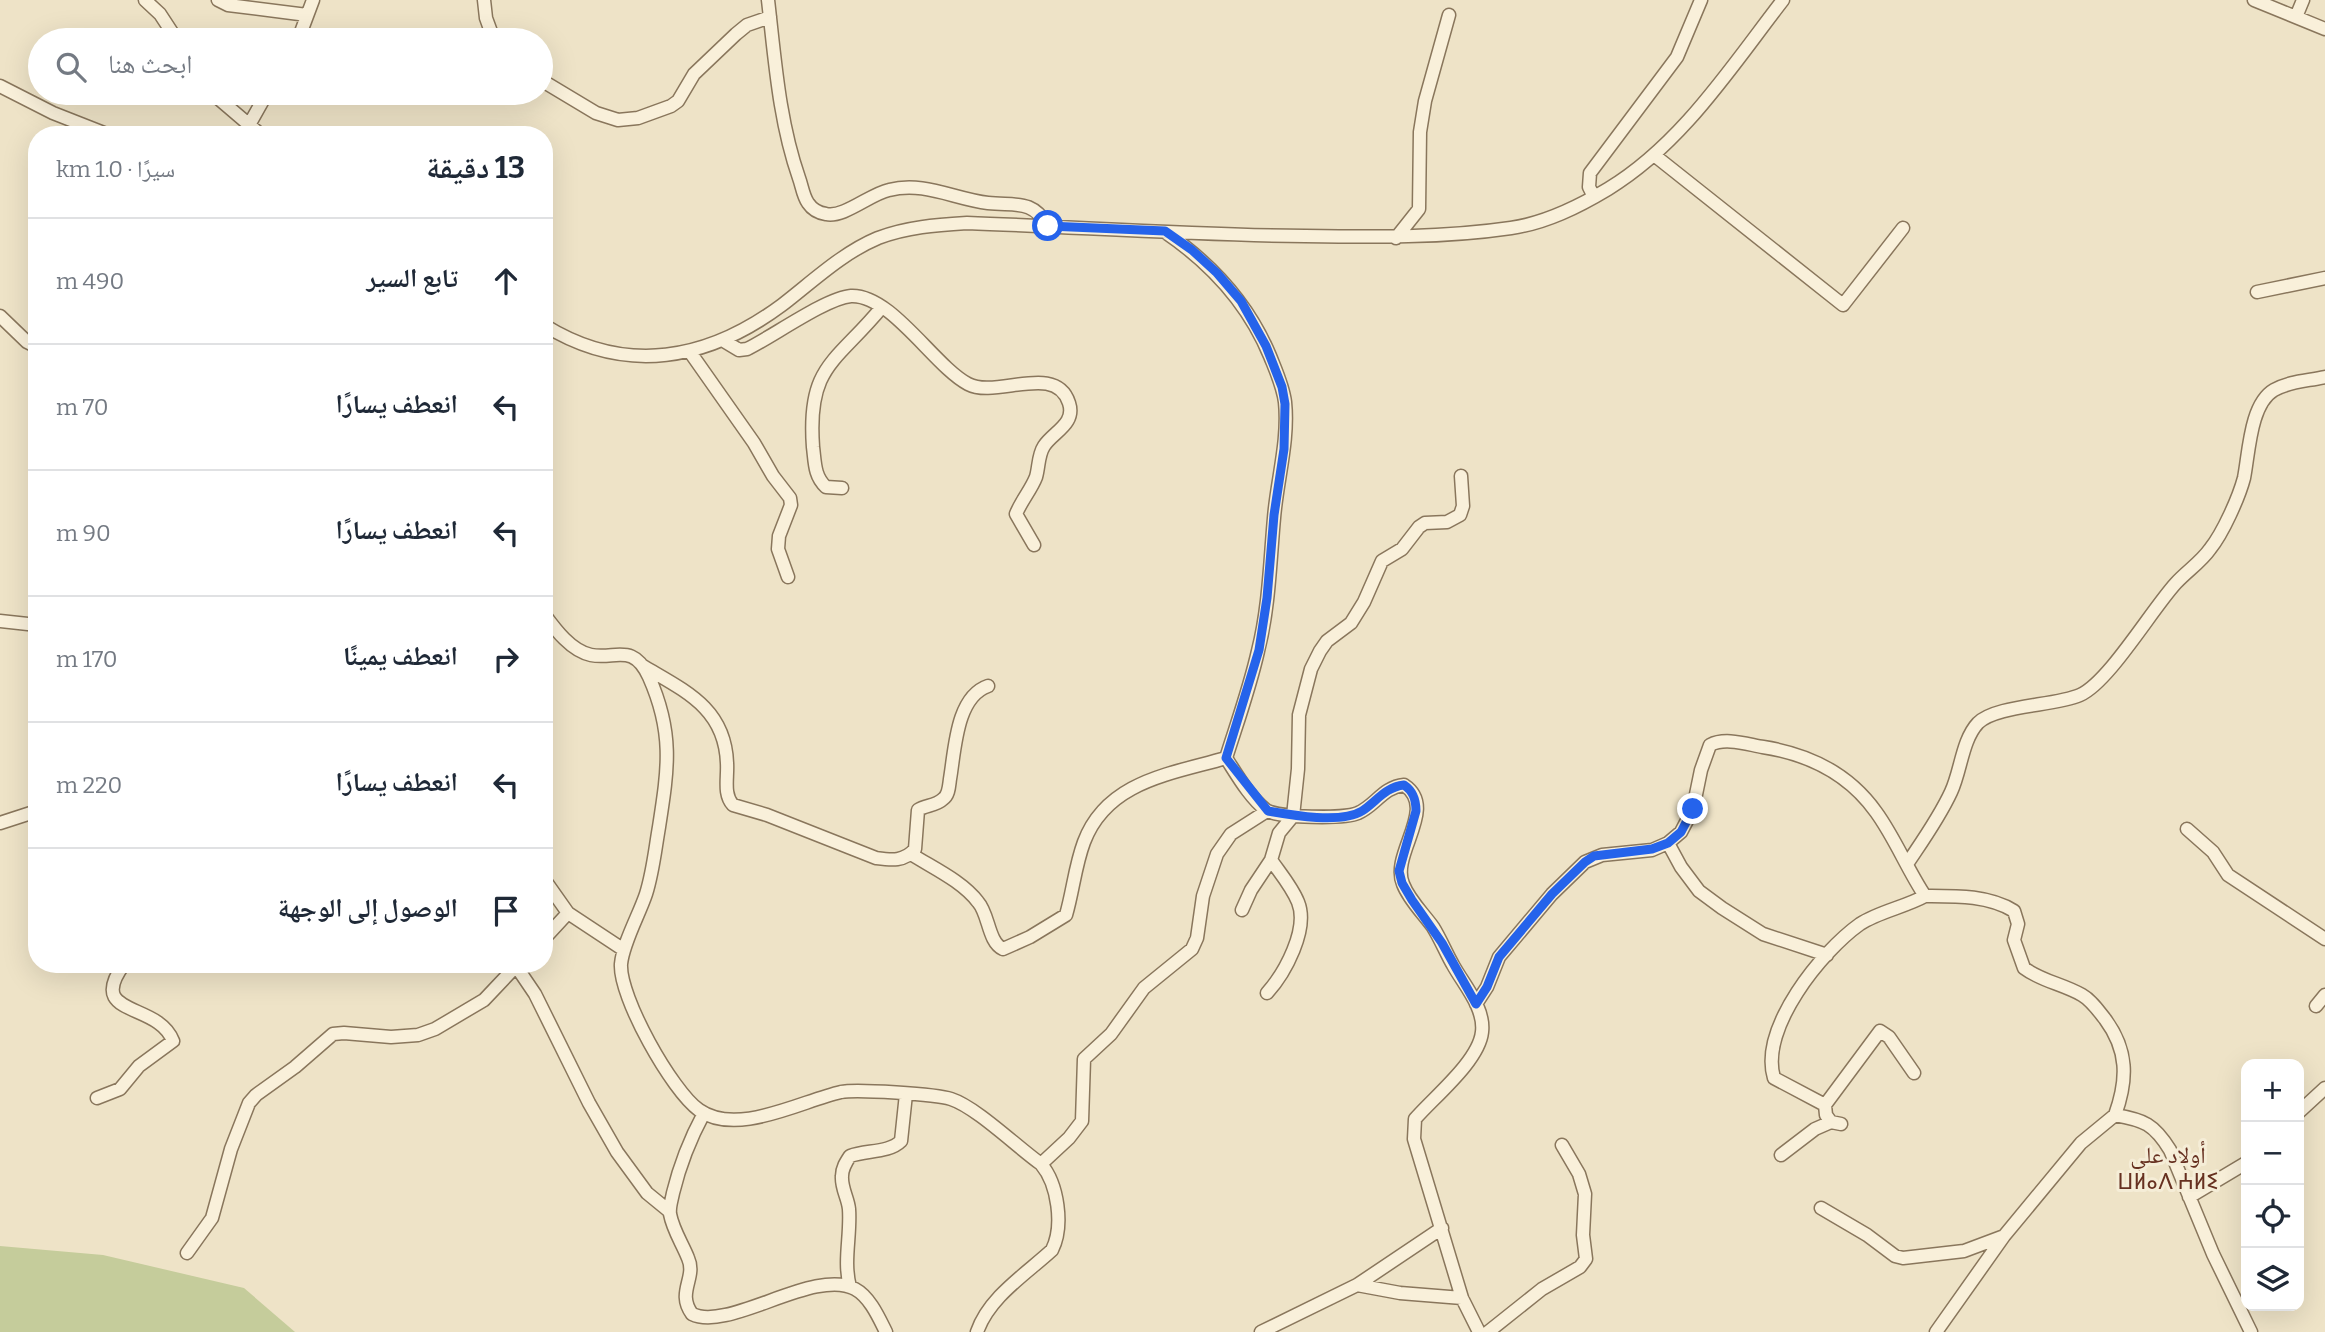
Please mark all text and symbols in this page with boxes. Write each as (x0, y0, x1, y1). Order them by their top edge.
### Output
search box (28, 28, 553, 105)
icon: search (52, 48, 90, 86)
text: ابحث هنا (108, 49, 192, 80)
text: 13 دقيقة (426, 150, 525, 186)
text: سيرًا · 1.0 km (56, 155, 175, 183)
route start (1032, 210, 1063, 241)
icon: ahead (487, 262, 525, 300)
text: تابع السير (367, 263, 458, 294)
text: 490 m (56, 267, 124, 295)
icon: left (487, 388, 525, 426)
text: انعطف يسارًا (335, 389, 458, 420)
text: 70 m (56, 393, 108, 421)
icon: left (487, 514, 525, 552)
text: انعطف يسارًا (335, 515, 458, 546)
text: 90 m (56, 519, 111, 547)
icon: right (487, 640, 525, 678)
text: انعطف يمينًا (343, 641, 458, 672)
text: 170 m (56, 645, 118, 673)
icon: left (487, 766, 525, 804)
text: انعطف يسارًا (335, 767, 458, 798)
text: 220 m (56, 771, 122, 799)
route end (1677, 793, 1708, 824)
icon: arrive (487, 892, 525, 930)
text: الوصول إلى الوجهة (278, 893, 458, 924)
map controls (2241, 1059, 2304, 1311)
button: + (2241, 1059, 2304, 1122)
button: − (2241, 1122, 2304, 1185)
district label: أولاد علي ⵡⵍⴰⴷ ⵄⵍⵉ (2117, 1141, 2219, 1195)
button: locate (2241, 1185, 2304, 1248)
button: layers (2241, 1248, 2304, 1311)

